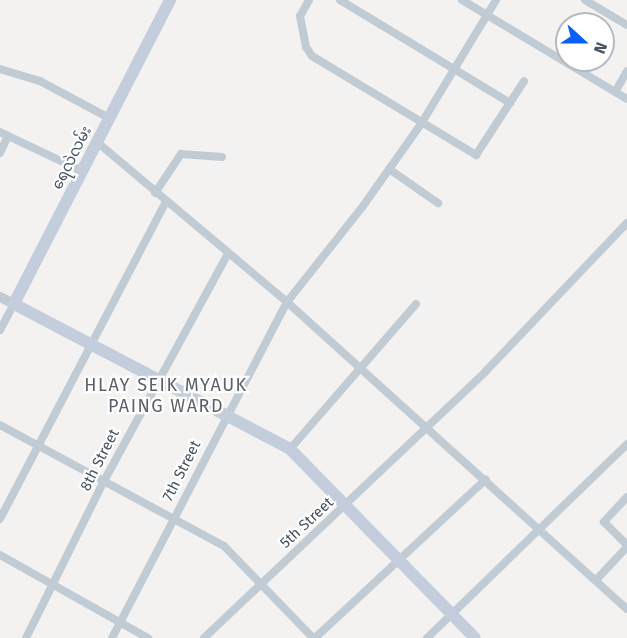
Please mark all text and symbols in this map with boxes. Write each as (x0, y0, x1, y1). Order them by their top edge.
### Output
north arrow (555, 12, 615, 72)
text: N (590, 40, 611, 56)
street label: ရေလဲလမ်း (48, 123, 96, 193)
district label: HLAY SEIK MYAUK PAING WARD (84, 375, 248, 418)
street label: 8th Street (77, 426, 123, 494)
street label: 7th Street (159, 438, 205, 504)
street label: 5th Street (277, 494, 337, 552)

